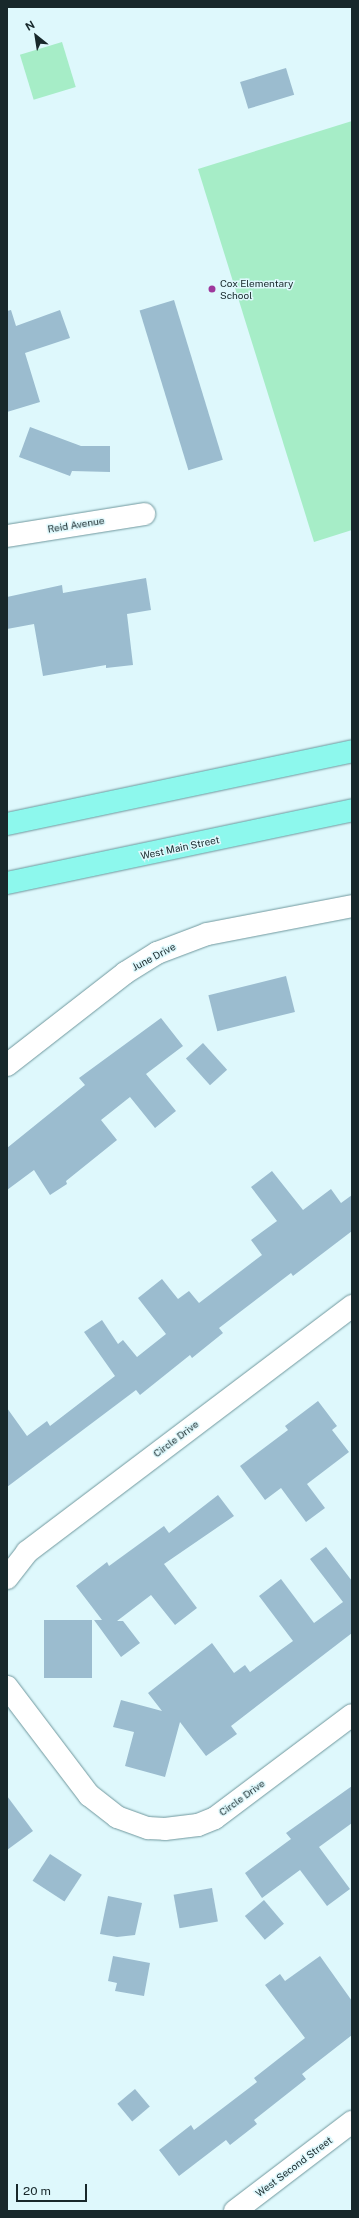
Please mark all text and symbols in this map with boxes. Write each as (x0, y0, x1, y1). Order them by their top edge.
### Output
north arrow (16, 16, 56, 56)
text: N (23, 18, 37, 33)
place label: Cox Elementary School (220, 277, 293, 300)
marker: Cox Elementary School (207, 284, 217, 294)
street label: Reid Avenue (47, 515, 105, 535)
street label: West Main Street (139, 834, 221, 862)
street label: June Drive (130, 941, 178, 973)
street label: Circle Drive (151, 1418, 201, 1460)
street label: Circle Drive (217, 1777, 267, 1819)
street label: West Second Street (253, 2134, 335, 2200)
scale bar (18, 2176, 89, 2202)
text: 20 m (23, 2184, 51, 2198)

